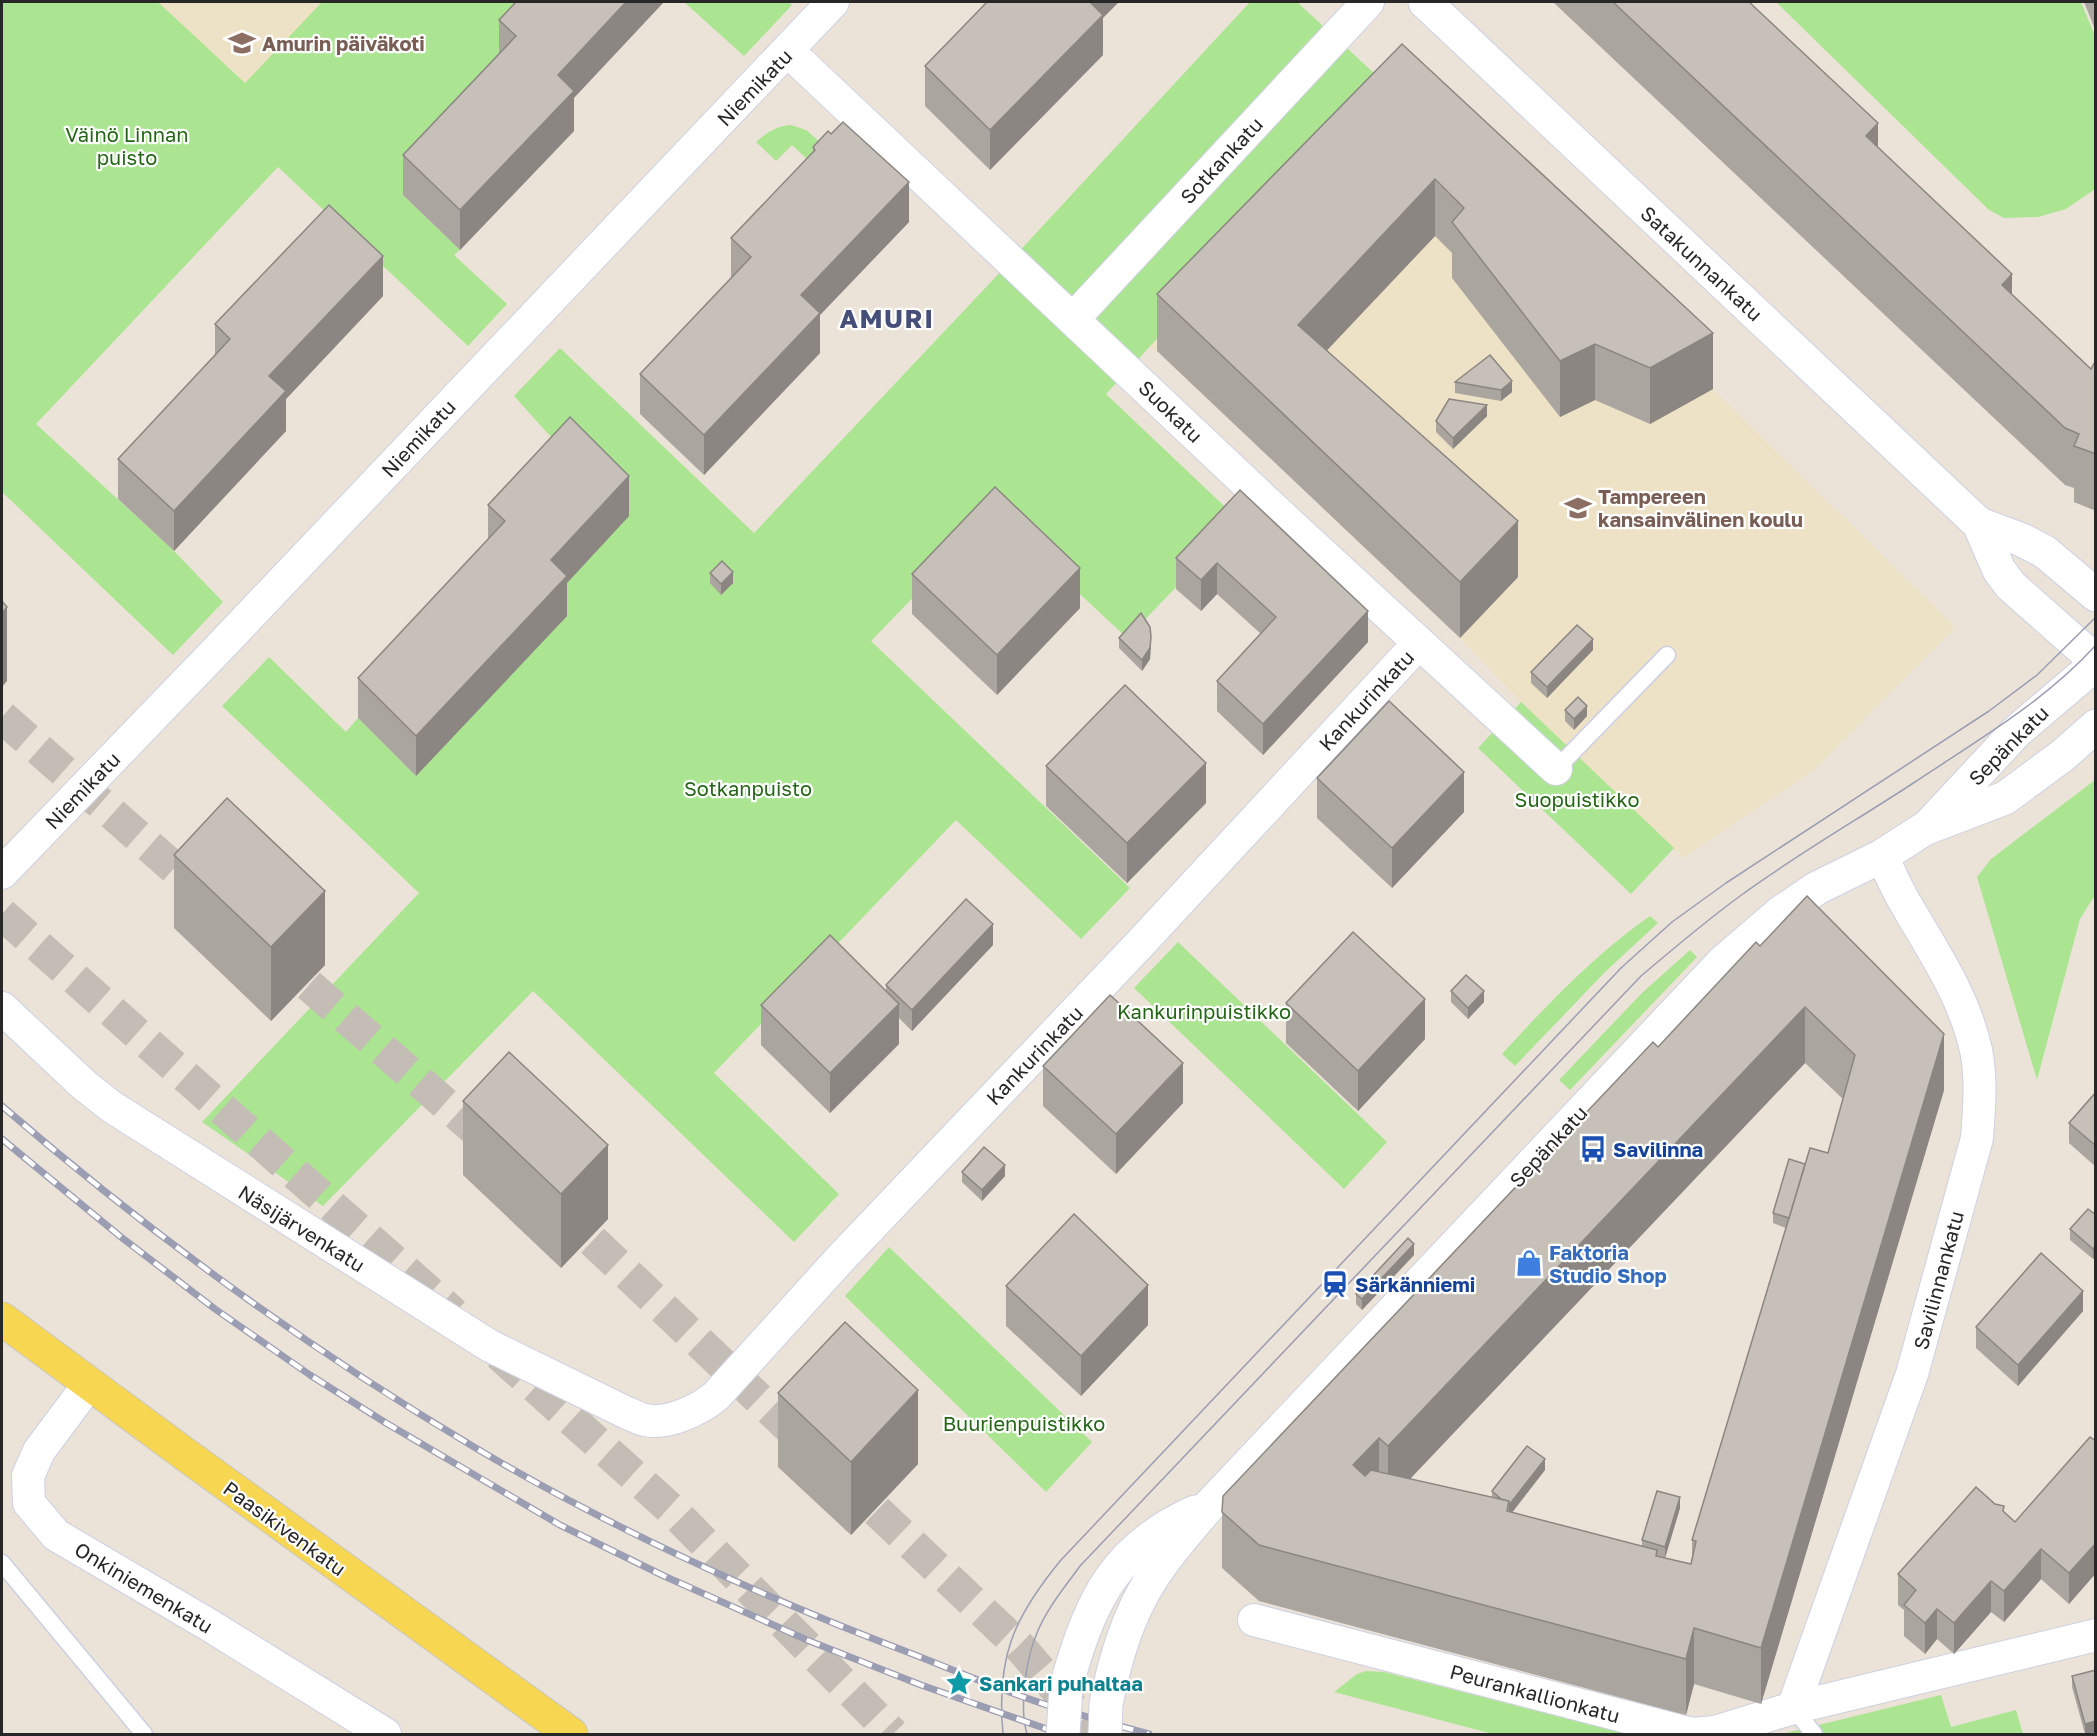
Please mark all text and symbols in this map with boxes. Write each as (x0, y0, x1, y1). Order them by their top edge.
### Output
school or university icon: Amurin päiväkoti (227, 28, 257, 58)
place label: Amurin päiväkoti (262, 31, 425, 55)
street label: Niemikatu (711, 44, 797, 130)
street label: Sotkankatu (1175, 112, 1267, 208)
park label: Väinö Linnan puisto (65, 122, 189, 169)
street label: Satakunnankatu (1636, 201, 1768, 325)
district label: AMURI (840, 303, 935, 334)
street label: Suokatu (1134, 375, 1208, 447)
street label: Niemikatu (376, 394, 460, 482)
place label: Tampereen kansainvälinen koulu (1598, 484, 1803, 531)
school or university icon: Tampereen kansainvälinen koulu (1563, 493, 1593, 523)
street label: Kankurinkatu (1313, 645, 1419, 755)
street label: Sepänkatu (1963, 700, 2053, 790)
street label: Niemikatu (39, 747, 125, 833)
park label: Sotkanpuisto (684, 776, 812, 800)
park label: Suopuistikko (1515, 787, 1639, 811)
park label: Kankurinpuistikko (1117, 999, 1291, 1023)
street label: Kankurinkatu (981, 1000, 1087, 1110)
street label: Sepänkatu (1504, 1100, 1592, 1192)
bus stop icon: Savilinna (1578, 1134, 1608, 1164)
place label: Savilinna (1613, 1137, 1703, 1161)
street label: Näsijärvenkatu (234, 1180, 370, 1276)
street label: Savilinnankatu (1908, 1208, 1968, 1352)
place label: Faktoria Studio Shop (1549, 1240, 1667, 1287)
shop icon: Faktoria Studio Shop (1514, 1248, 1544, 1278)
station icon: Särkänniemi (1320, 1269, 1350, 1299)
place label: Särkänniemi (1355, 1272, 1475, 1296)
park label: Buurienpuistikko (943, 1411, 1105, 1435)
street label: Paasikivenkatu (219, 1476, 351, 1580)
street label: Onkiniemenkatu (71, 1536, 217, 1638)
street label: Peurankallionkatu (1447, 1659, 1623, 1727)
place icon: Sankari puhaltaa (944, 1668, 974, 1698)
place label: Sankari puhaltaa (979, 1671, 1143, 1695)

